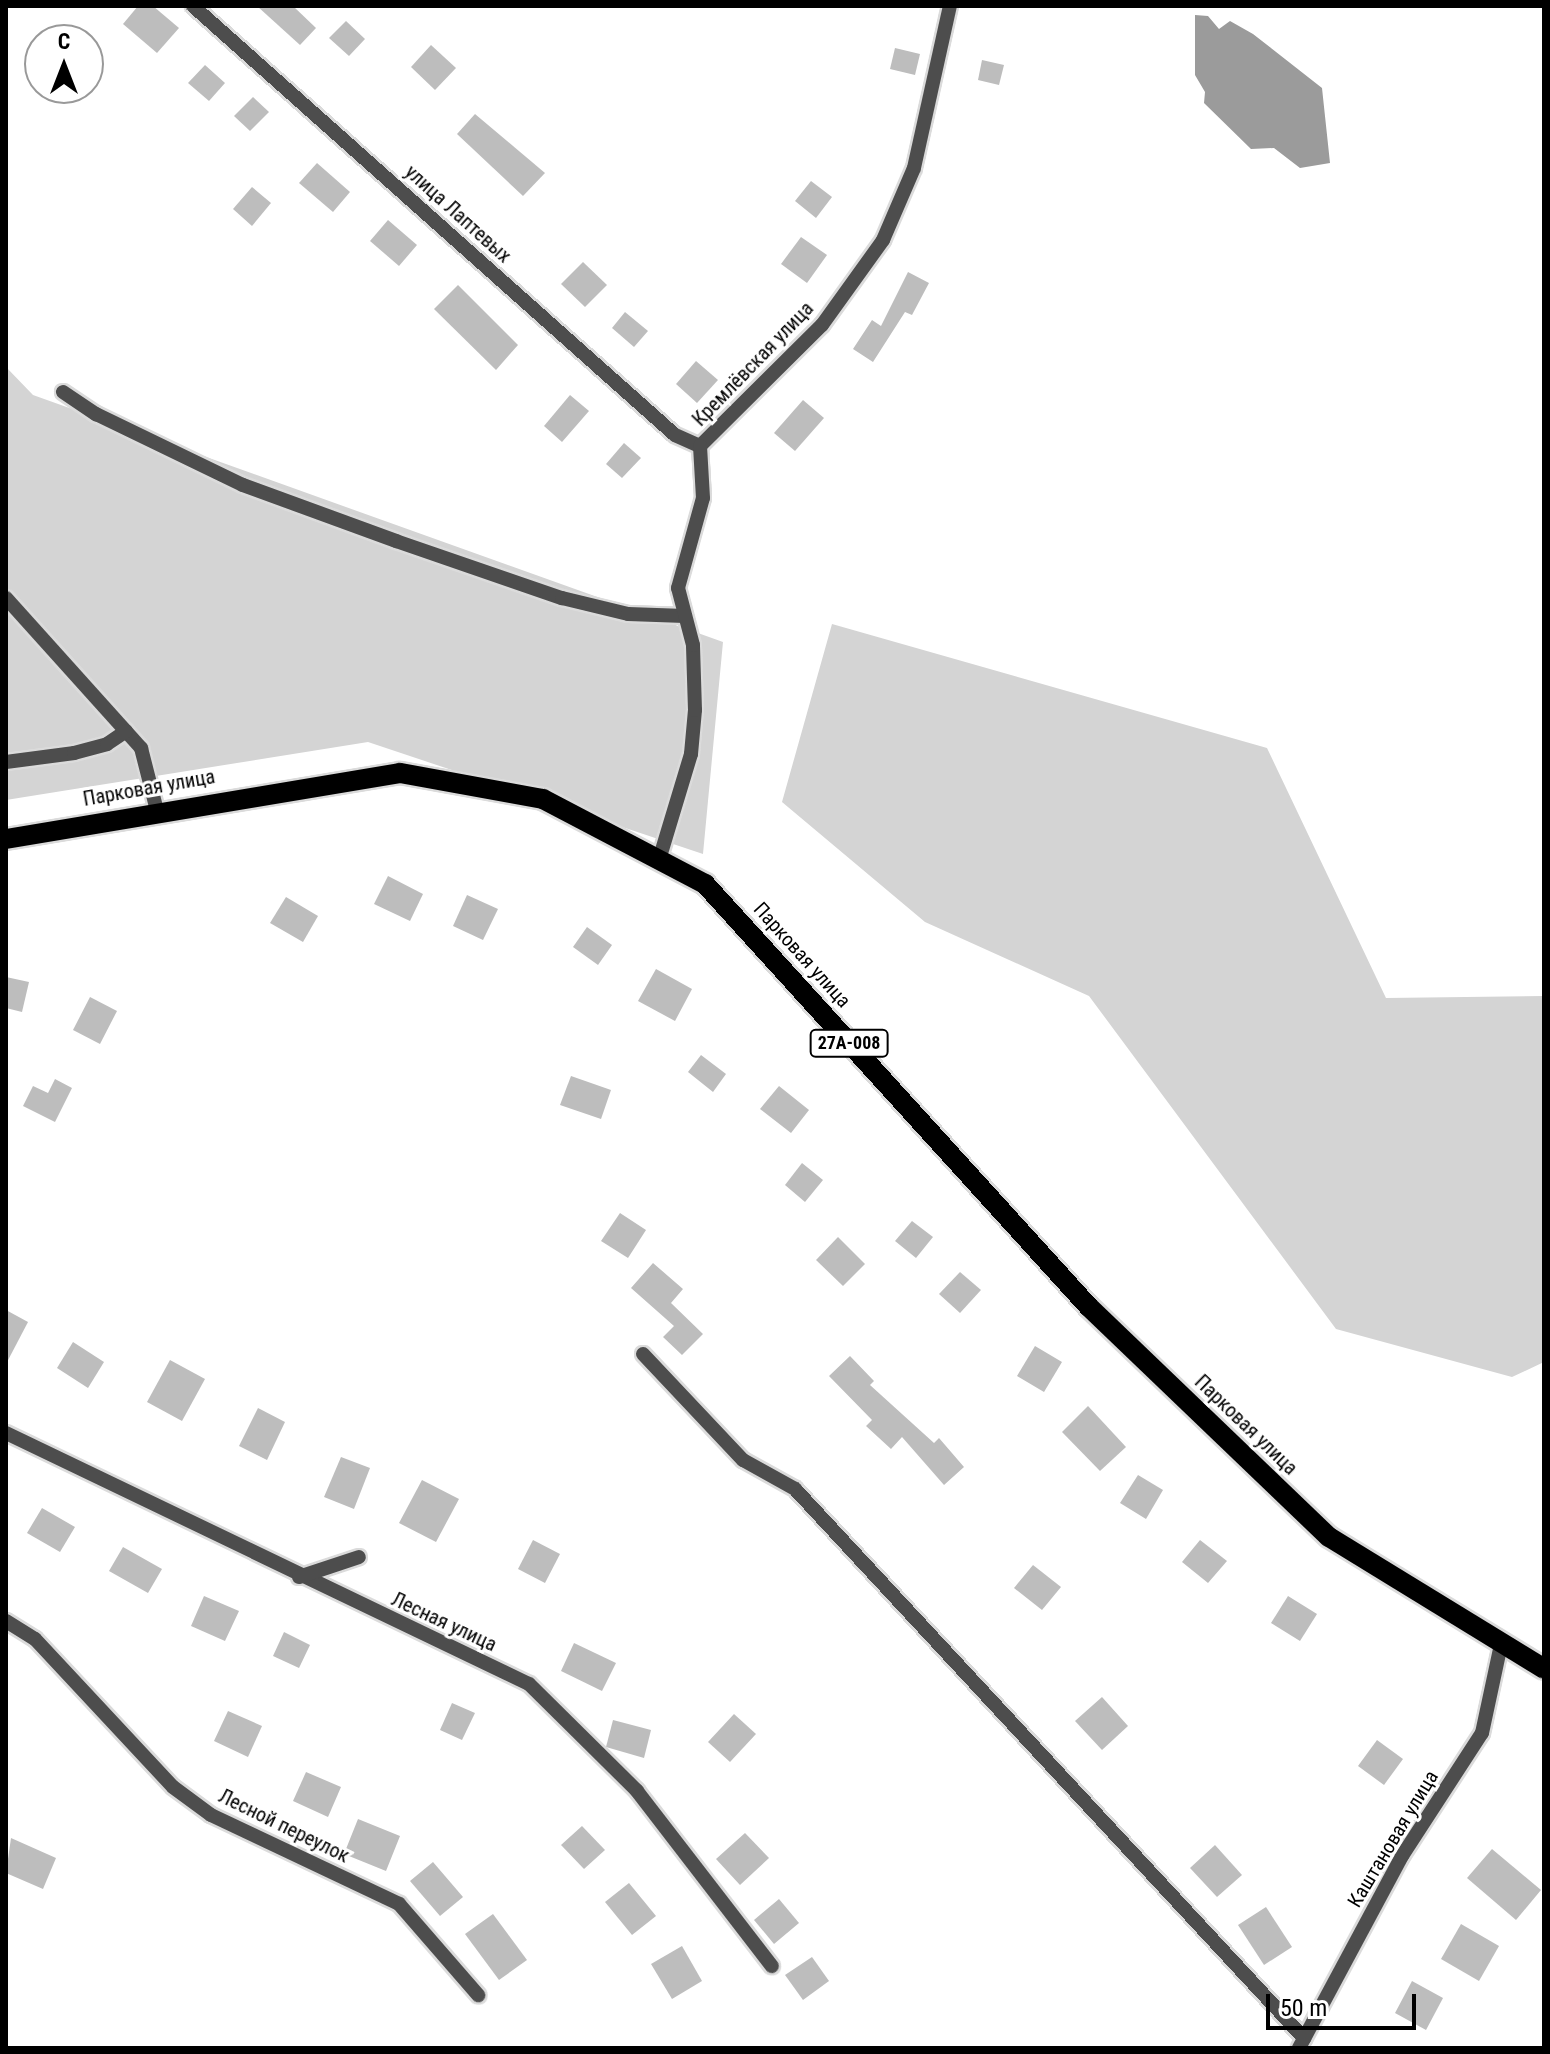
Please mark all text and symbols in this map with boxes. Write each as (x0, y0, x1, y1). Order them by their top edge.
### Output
north arrow (24, 24, 104, 104)
text: С (58, 29, 70, 54)
street label: улица Лаптевых (400, 160, 516, 268)
street label: Кремлёвская улица (687, 297, 819, 431)
street label: Парковая улица (81, 765, 217, 811)
street label: Парковая улица (748, 897, 856, 1013)
road number: 27А-008 (809, 1029, 889, 1057)
street label: Парковая улица (1190, 1370, 1302, 1480)
street label: Лесная улица (388, 1587, 500, 1657)
street label: Каштановая улица (1343, 1766, 1443, 1912)
street label: Лесной переулок (215, 1784, 353, 1868)
scale bar (1270, 1978, 1420, 2028)
text: 50 m (1280, 1994, 1327, 2022)

